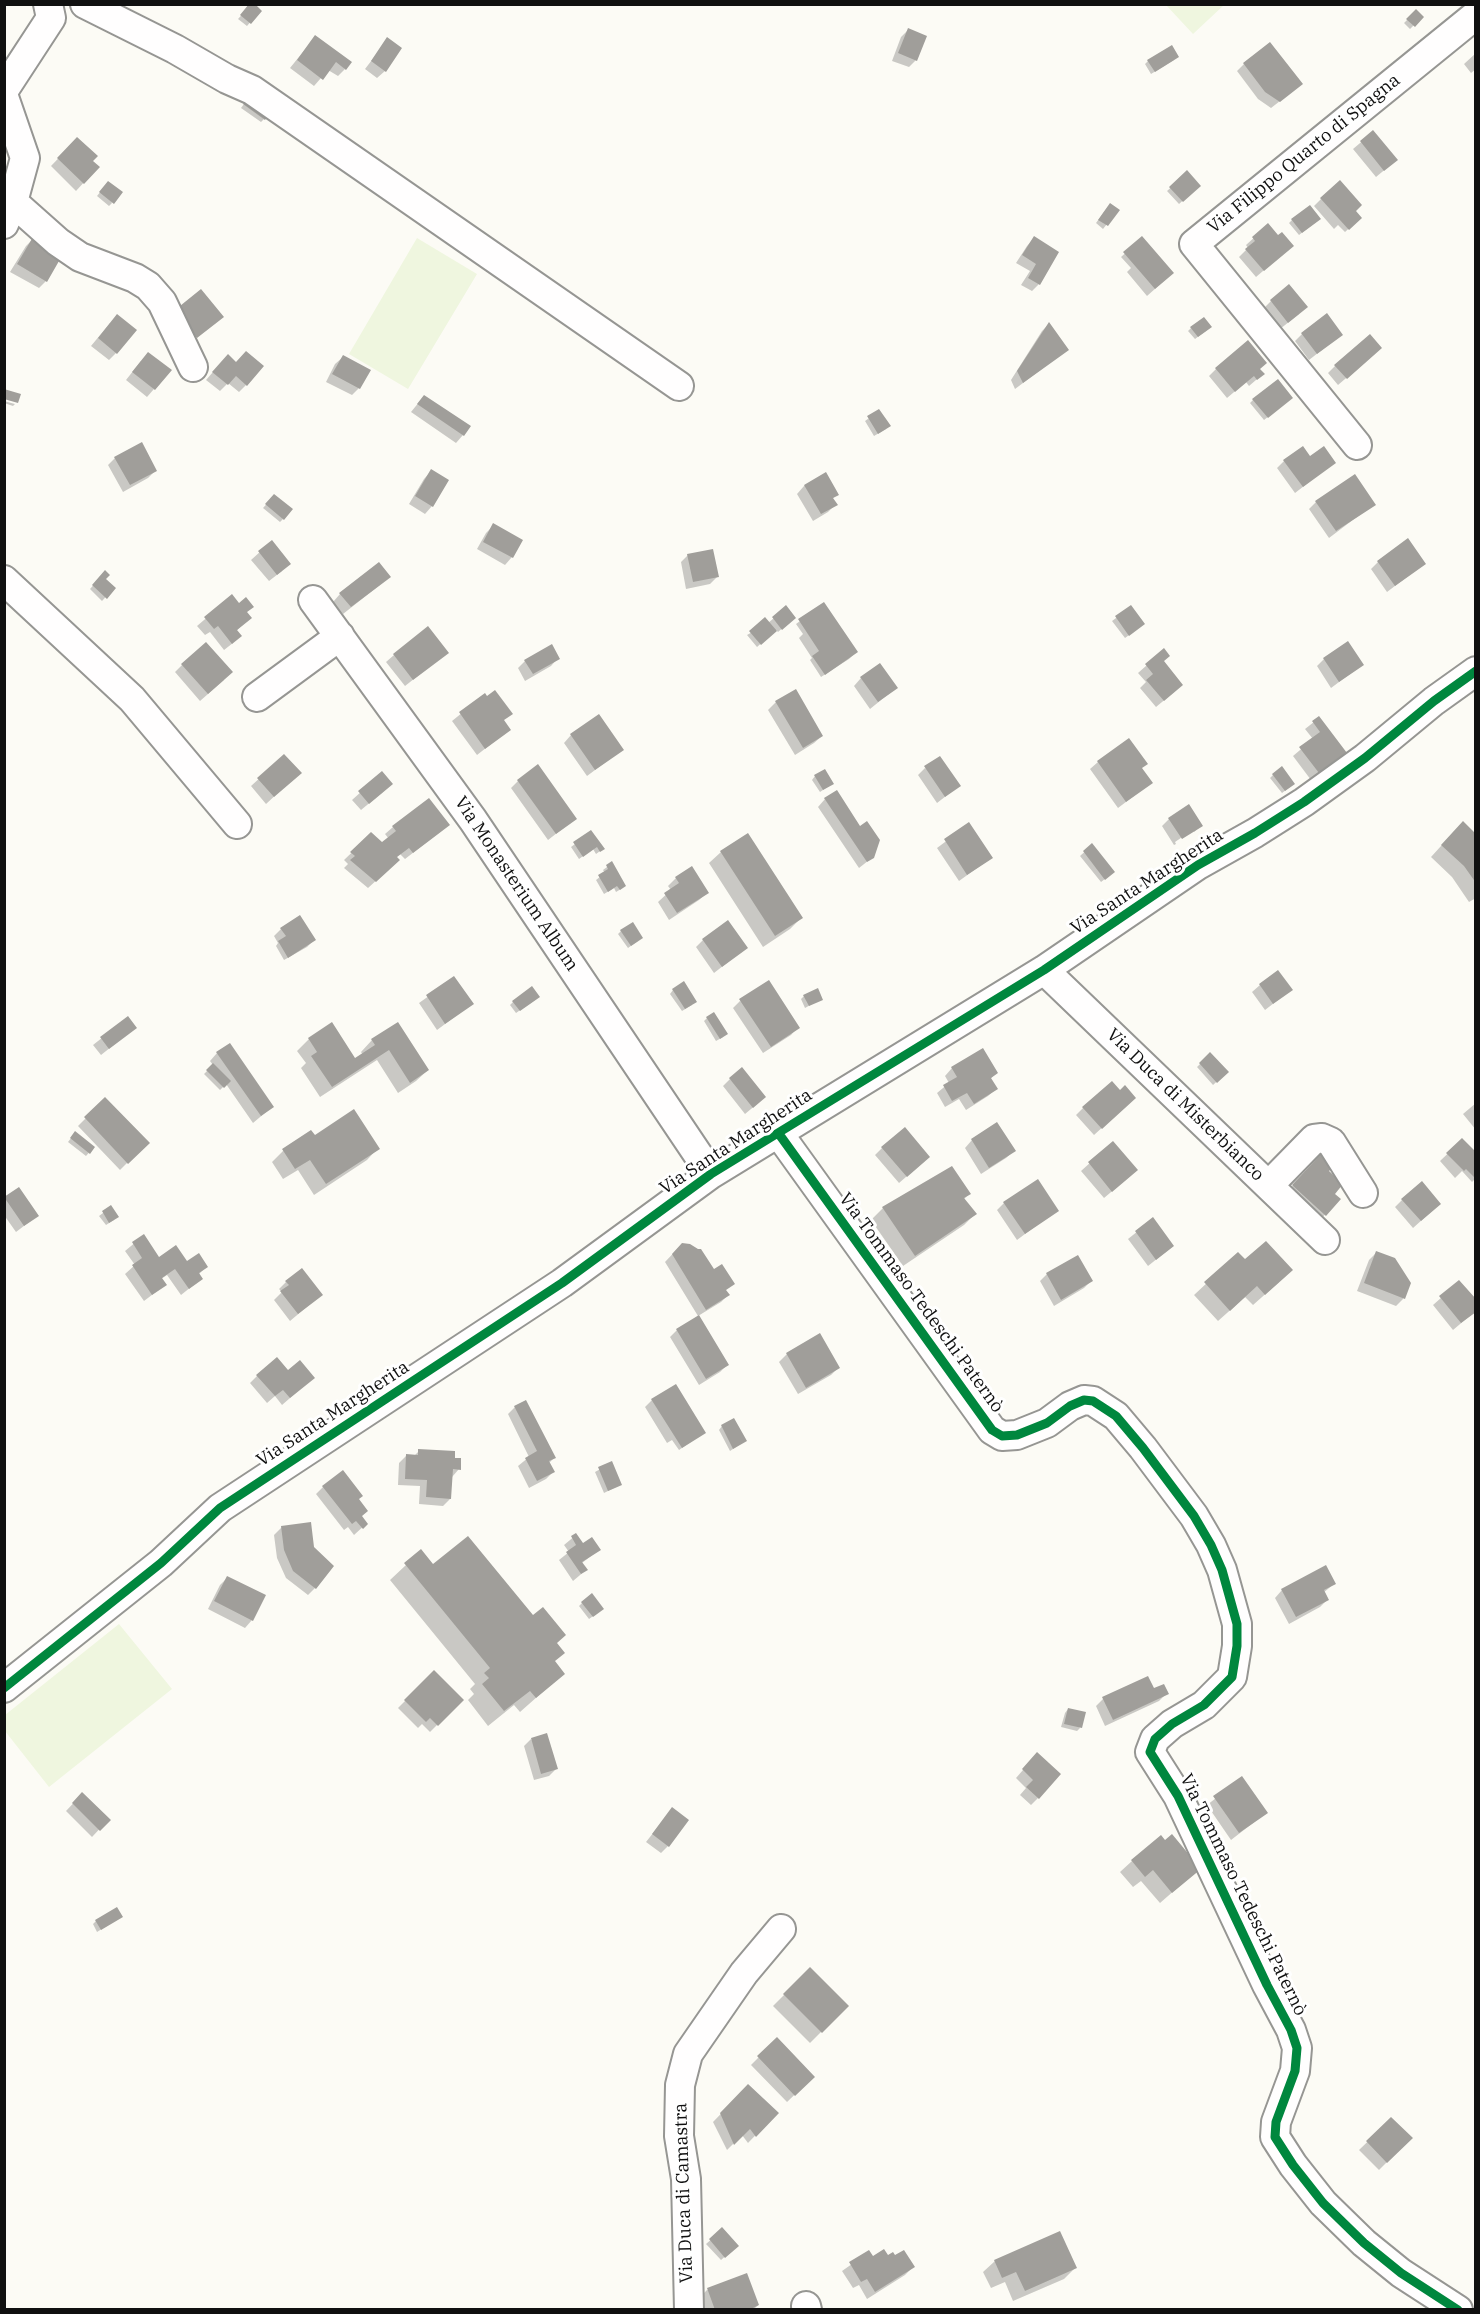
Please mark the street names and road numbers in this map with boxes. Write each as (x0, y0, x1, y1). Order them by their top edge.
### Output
street label: Via Filippo Quarto di Spagna (1203, 70, 1405, 238)
street label: Via Monasterium Album (449, 793, 583, 975)
street label: Via Santa Margherita (1067, 825, 1227, 939)
street label: Via Duca di Misterbianco (1102, 1024, 1268, 1186)
street label: Via Santa Margherita (656, 1085, 816, 1199)
street label: Via Tommaso Tedeschi Paternò (834, 1189, 1008, 1417)
street label: Via Santa Margherita (253, 1357, 413, 1471)
street label: Via Tommaso Tedeschi Paternò (1175, 1771, 1311, 2019)
street label: Via Duca di Camastra (670, 2103, 698, 2283)

